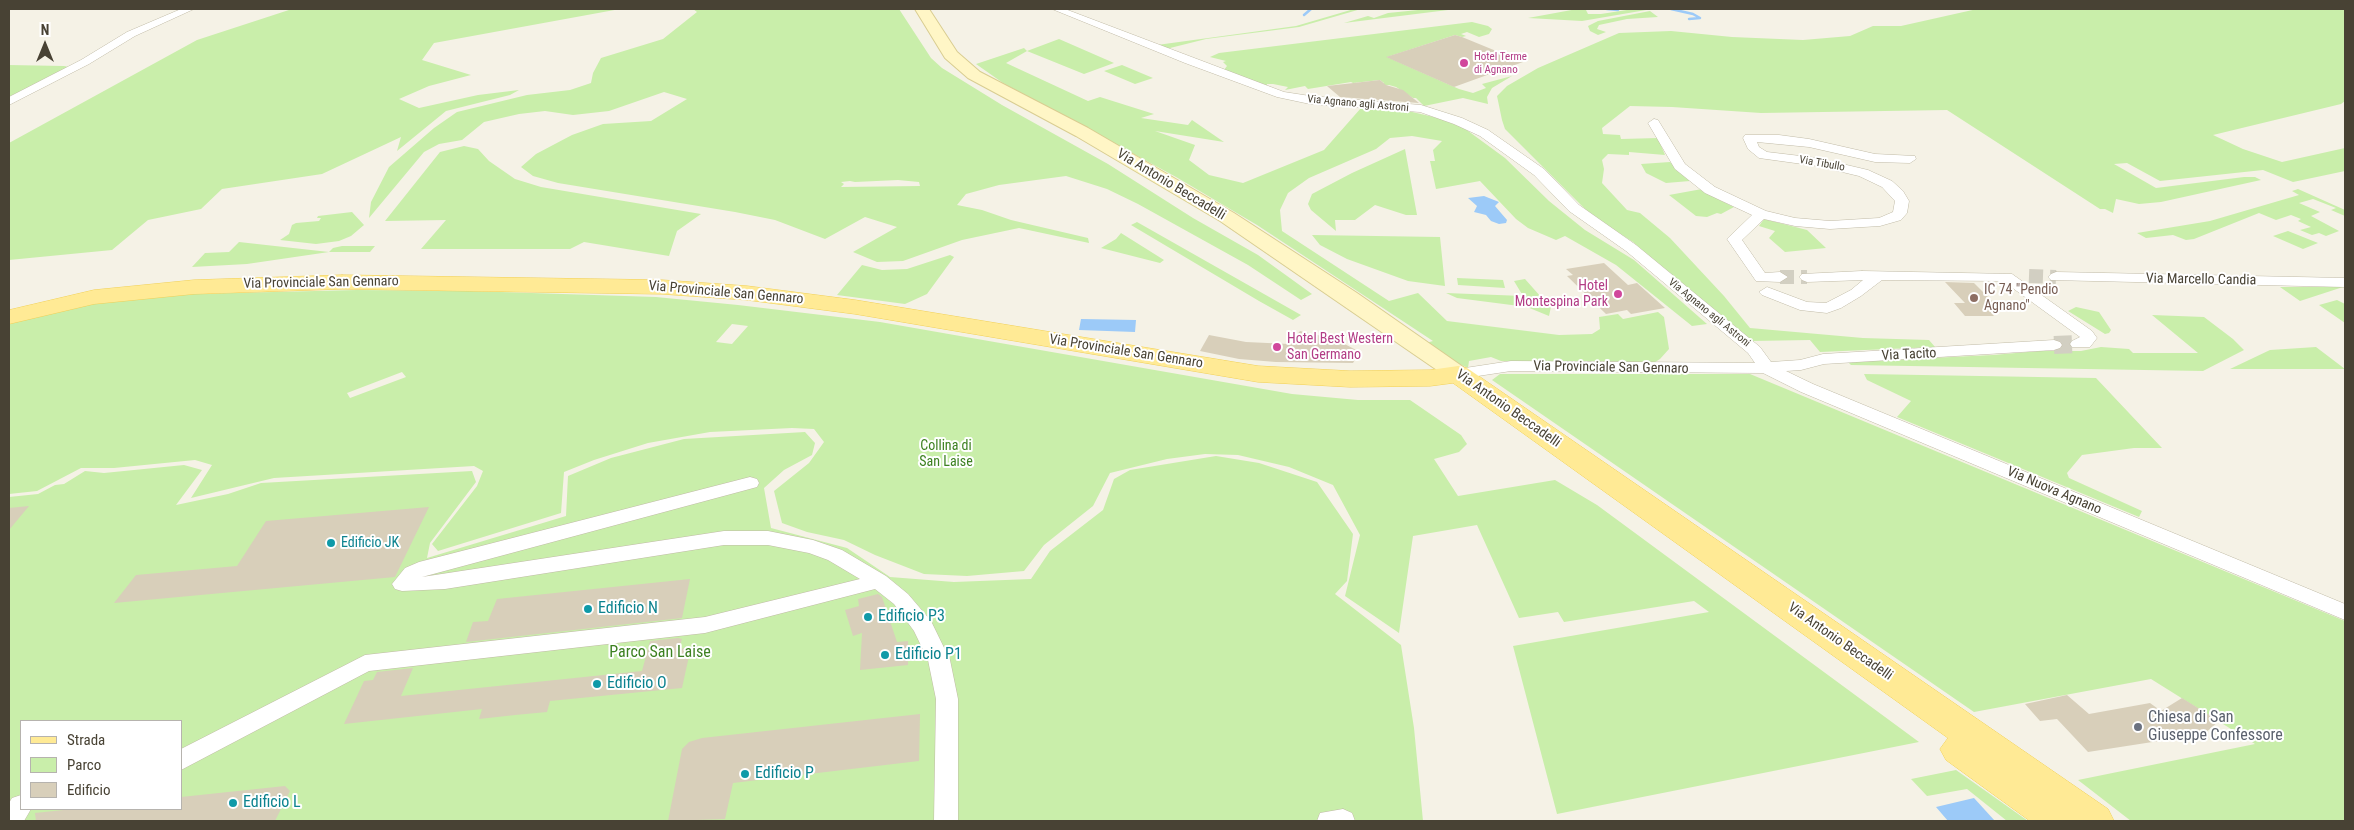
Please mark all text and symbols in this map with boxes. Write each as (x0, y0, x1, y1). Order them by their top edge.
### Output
north arrow (20, 20, 70, 70)
text: N (41, 22, 49, 38)
place label: Hotel Terme di Agnano (1474, 50, 1527, 76)
marker: Hotel Terme di Agnano (1458, 57, 1470, 69)
street label: Via Agnano agli Astroni (1307, 93, 1409, 115)
street label: Via Antonio Beccadelli (1113, 146, 1229, 224)
street label: Via Tibullo (1798, 154, 1846, 174)
street label: Via Marcello Candia (2146, 271, 2256, 289)
street label: Via Provinciale San Gennaro (243, 273, 399, 293)
street label: Via Agnano agli Astroni (1665, 276, 1753, 350)
street label: Via Provinciale San Gennaro (648, 278, 804, 308)
place label: Hotel Montespina Park (1515, 278, 1608, 310)
place label: IC 74 "Pendio Agnano" (1984, 282, 2058, 314)
marker: Hotel Montespina Park (1612, 288, 1624, 300)
marker: IC 74 "Pendio Agnano" (1968, 292, 1980, 304)
place label: Hotel Best Western San Germano (1287, 331, 1393, 364)
street label: Via Provinciale San Gennaro (1048, 332, 1204, 372)
marker: Hotel Best Western San Germano (1271, 341, 1283, 353)
street label: Via Tacito (1881, 345, 1937, 365)
street label: Via Provinciale San Gennaro (1533, 358, 1689, 378)
street label: Via Antonio Beccadelli (1452, 367, 1564, 451)
park label: Collina di San Laise (919, 438, 973, 471)
street label: Via Nuova Agnano (2004, 463, 2104, 519)
place label: Edificio JK (341, 535, 399, 551)
marker: Edificio JK (325, 537, 337, 549)
place label: Edificio N (598, 599, 658, 619)
street label: Via Antonio Beccadelli (1784, 600, 1896, 684)
marker: Edificio N (582, 603, 594, 615)
place label: Edificio P3 (878, 607, 945, 627)
marker: Edificio P3 (862, 611, 874, 623)
park label: Parco San Laise (609, 643, 711, 663)
place label: Edificio P1 (895, 645, 962, 665)
marker: Edificio P1 (879, 649, 891, 661)
place label: Edificio O (607, 674, 667, 694)
marker: Edificio O (591, 678, 603, 690)
place label: Chiesa di San Giuseppe Confessore (2148, 708, 2283, 746)
legend (20, 720, 182, 810)
marker: Chiesa di San Giuseppe Confessore (2132, 721, 2144, 733)
text: Strada (67, 731, 105, 749)
text: Parco (67, 756, 101, 774)
place label: Edificio P (755, 764, 814, 784)
marker: Edificio P (739, 768, 751, 780)
text: Edificio (67, 781, 110, 799)
place label: Edificio L (243, 793, 301, 813)
marker: Edificio L (227, 797, 239, 809)

